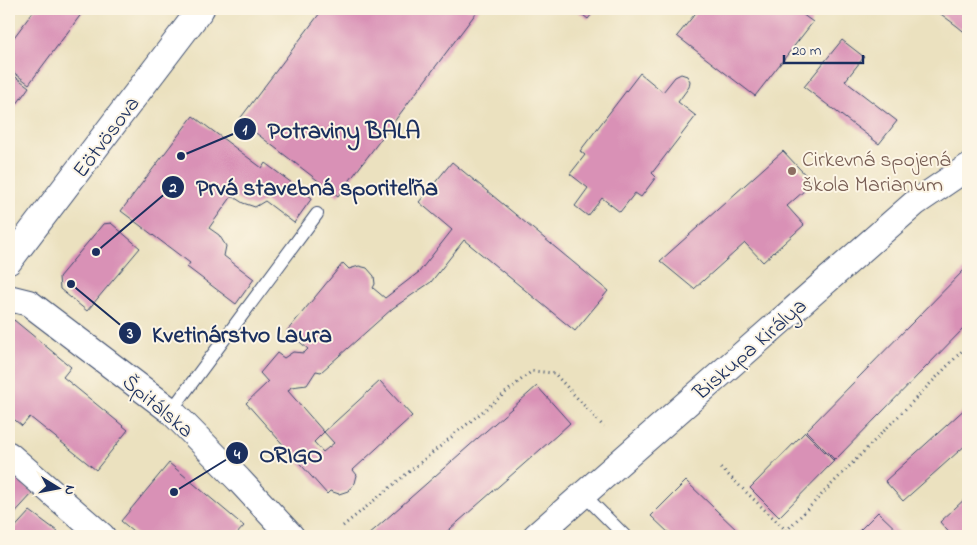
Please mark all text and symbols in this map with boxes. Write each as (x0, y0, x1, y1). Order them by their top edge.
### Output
scale bar (784, 32, 863, 64)
text: 20 m (792, 40, 822, 62)
street label: Eötvösova (66, 90, 149, 185)
callout: Potraviny BALA (232, 110, 430, 149)
text: Potraviny BALA (268, 115, 421, 151)
text: 1 (243, 119, 248, 141)
place label: Cirkevná spojená škola Marianum (802, 145, 951, 202)
marker: Cirkevná spojená škola Marianum (786, 165, 798, 177)
callout: Prvá stavebná sporiteľňa (161, 167, 448, 206)
text: Prvá stavebná sporiteľňa (196, 172, 438, 207)
text: 2 (168, 177, 177, 199)
street label: Biskupa Királya (686, 292, 816, 410)
callout: Kvetinárstvo Laura (117, 314, 343, 353)
text: Kvetinárstvo Laura (152, 319, 332, 354)
text: 3 (126, 323, 133, 345)
street label: Špitálska (114, 368, 200, 447)
callout: ORIGO (225, 434, 333, 473)
text: ORIGO (259, 439, 323, 474)
text: 4 (233, 444, 241, 466)
north arrow (32, 462, 82, 512)
text: N (58, 484, 80, 496)

